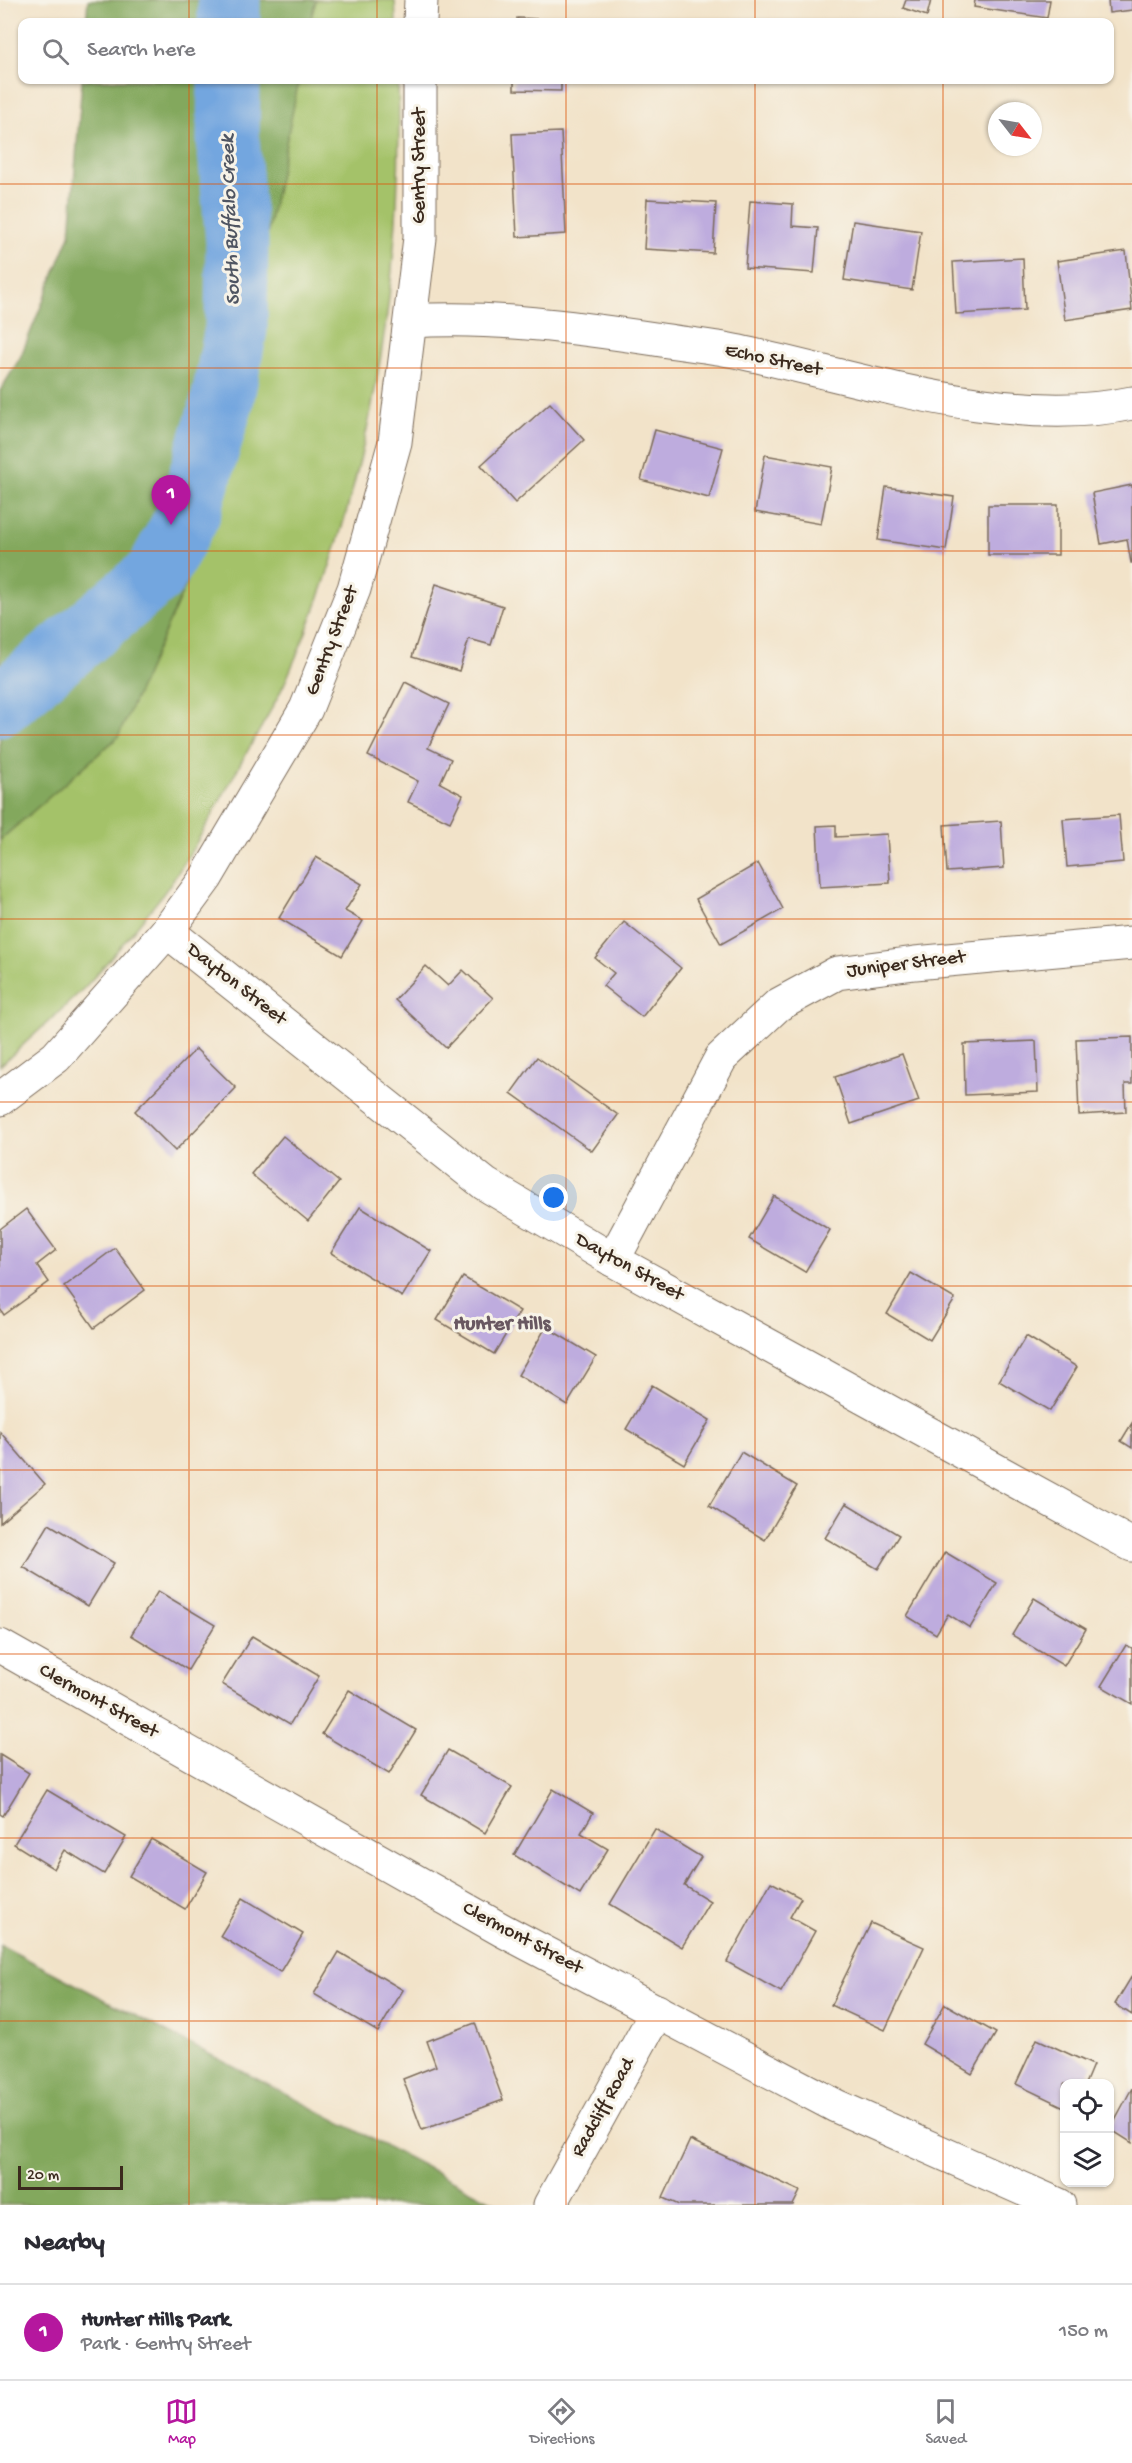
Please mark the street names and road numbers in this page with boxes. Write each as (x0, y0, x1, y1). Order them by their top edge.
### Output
street label: Gentry Street (409, 106, 432, 224)
street label: Echo Street (722, 340, 825, 383)
street label: Gentry Street (302, 581, 365, 699)
street label: Dayton Street (180, 938, 292, 1032)
street label: Juniper Street (845, 946, 968, 984)
street label: Dayton Street (569, 1228, 689, 1308)
street label: Clermont Street (34, 1660, 163, 1745)
street label: Clermont Street (458, 1898, 588, 1981)
street label: Radcliff Road (567, 2053, 642, 2161)

